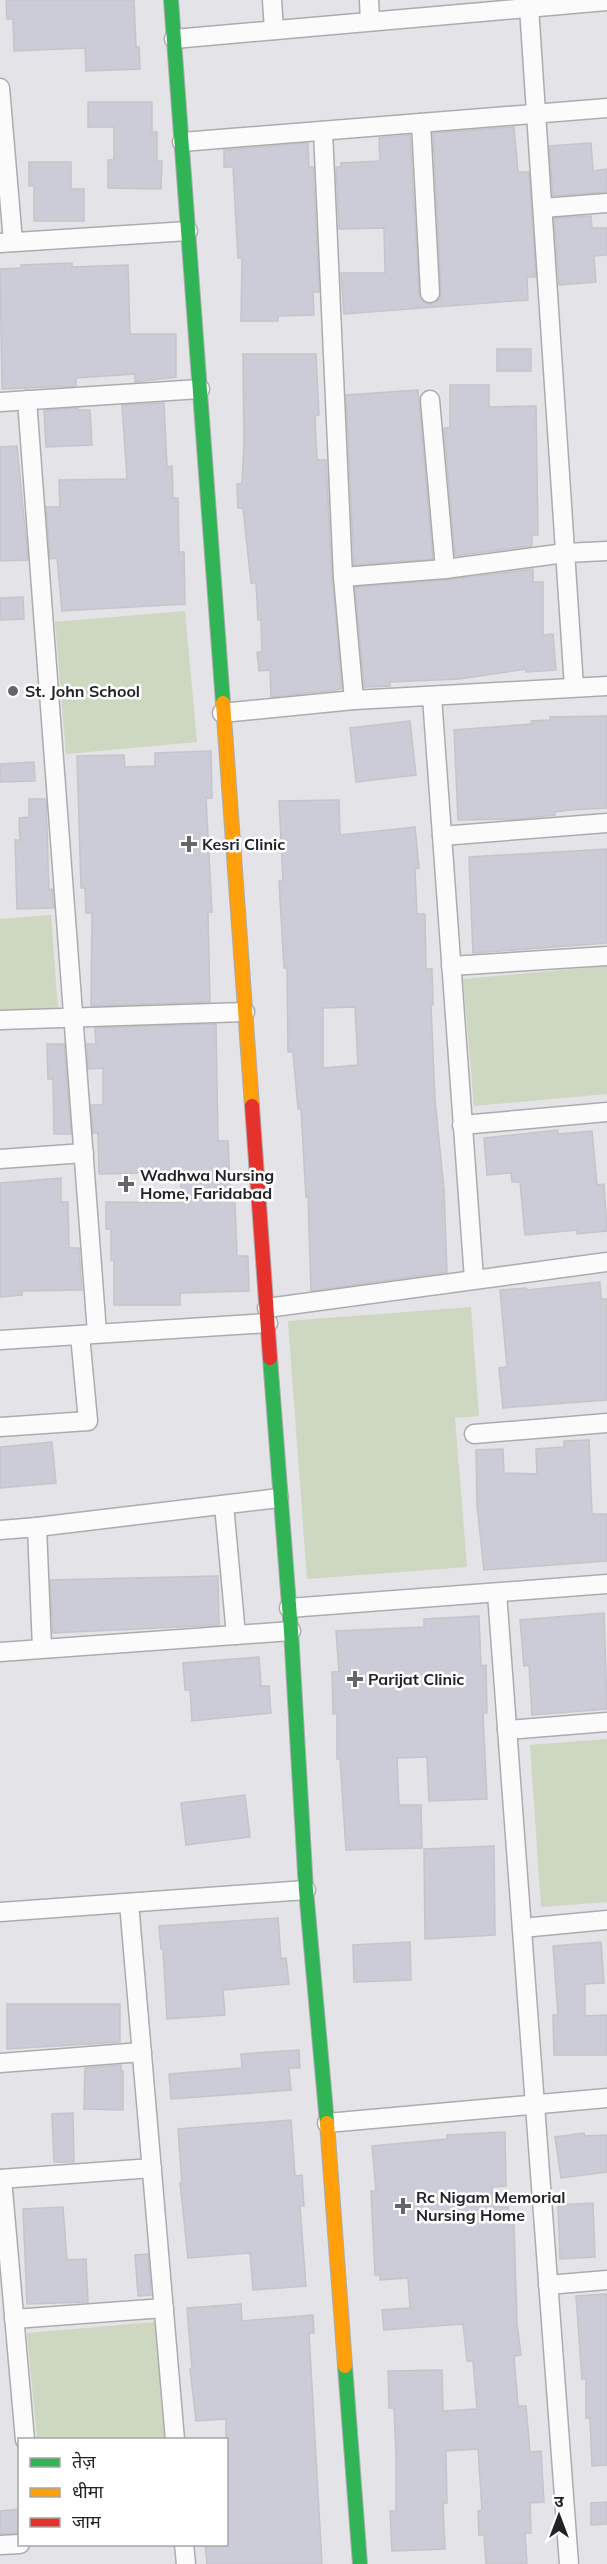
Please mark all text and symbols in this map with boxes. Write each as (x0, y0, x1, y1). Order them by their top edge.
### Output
place label: St. John School (25, 681, 140, 701)
marker: St. John School (6, 684, 20, 698)
place label: Kesri Clinic (202, 834, 285, 854)
marker: Kesri Clinic (180, 835, 198, 853)
place label: Wadhwa Nursing Home, Faridabad (140, 1165, 274, 1203)
marker: Wadhwa Nursing Home, Faridabad (117, 1175, 135, 1193)
place label: Parijat Clinic (368, 1669, 464, 1689)
marker: Parijat Clinic (346, 1670, 364, 1688)
place label: Rc Nigam Memorial Nursing Home (416, 2187, 565, 2225)
marker: Rc Nigam Memorial Nursing Home (394, 2197, 412, 2215)
legend (18, 2438, 228, 2546)
text: तेज़ (72, 2450, 96, 2473)
text: धीमा (72, 2480, 103, 2503)
north arrow (529, 2486, 589, 2546)
text: उ (554, 2491, 564, 2511)
text: जाम (72, 2510, 102, 2533)

